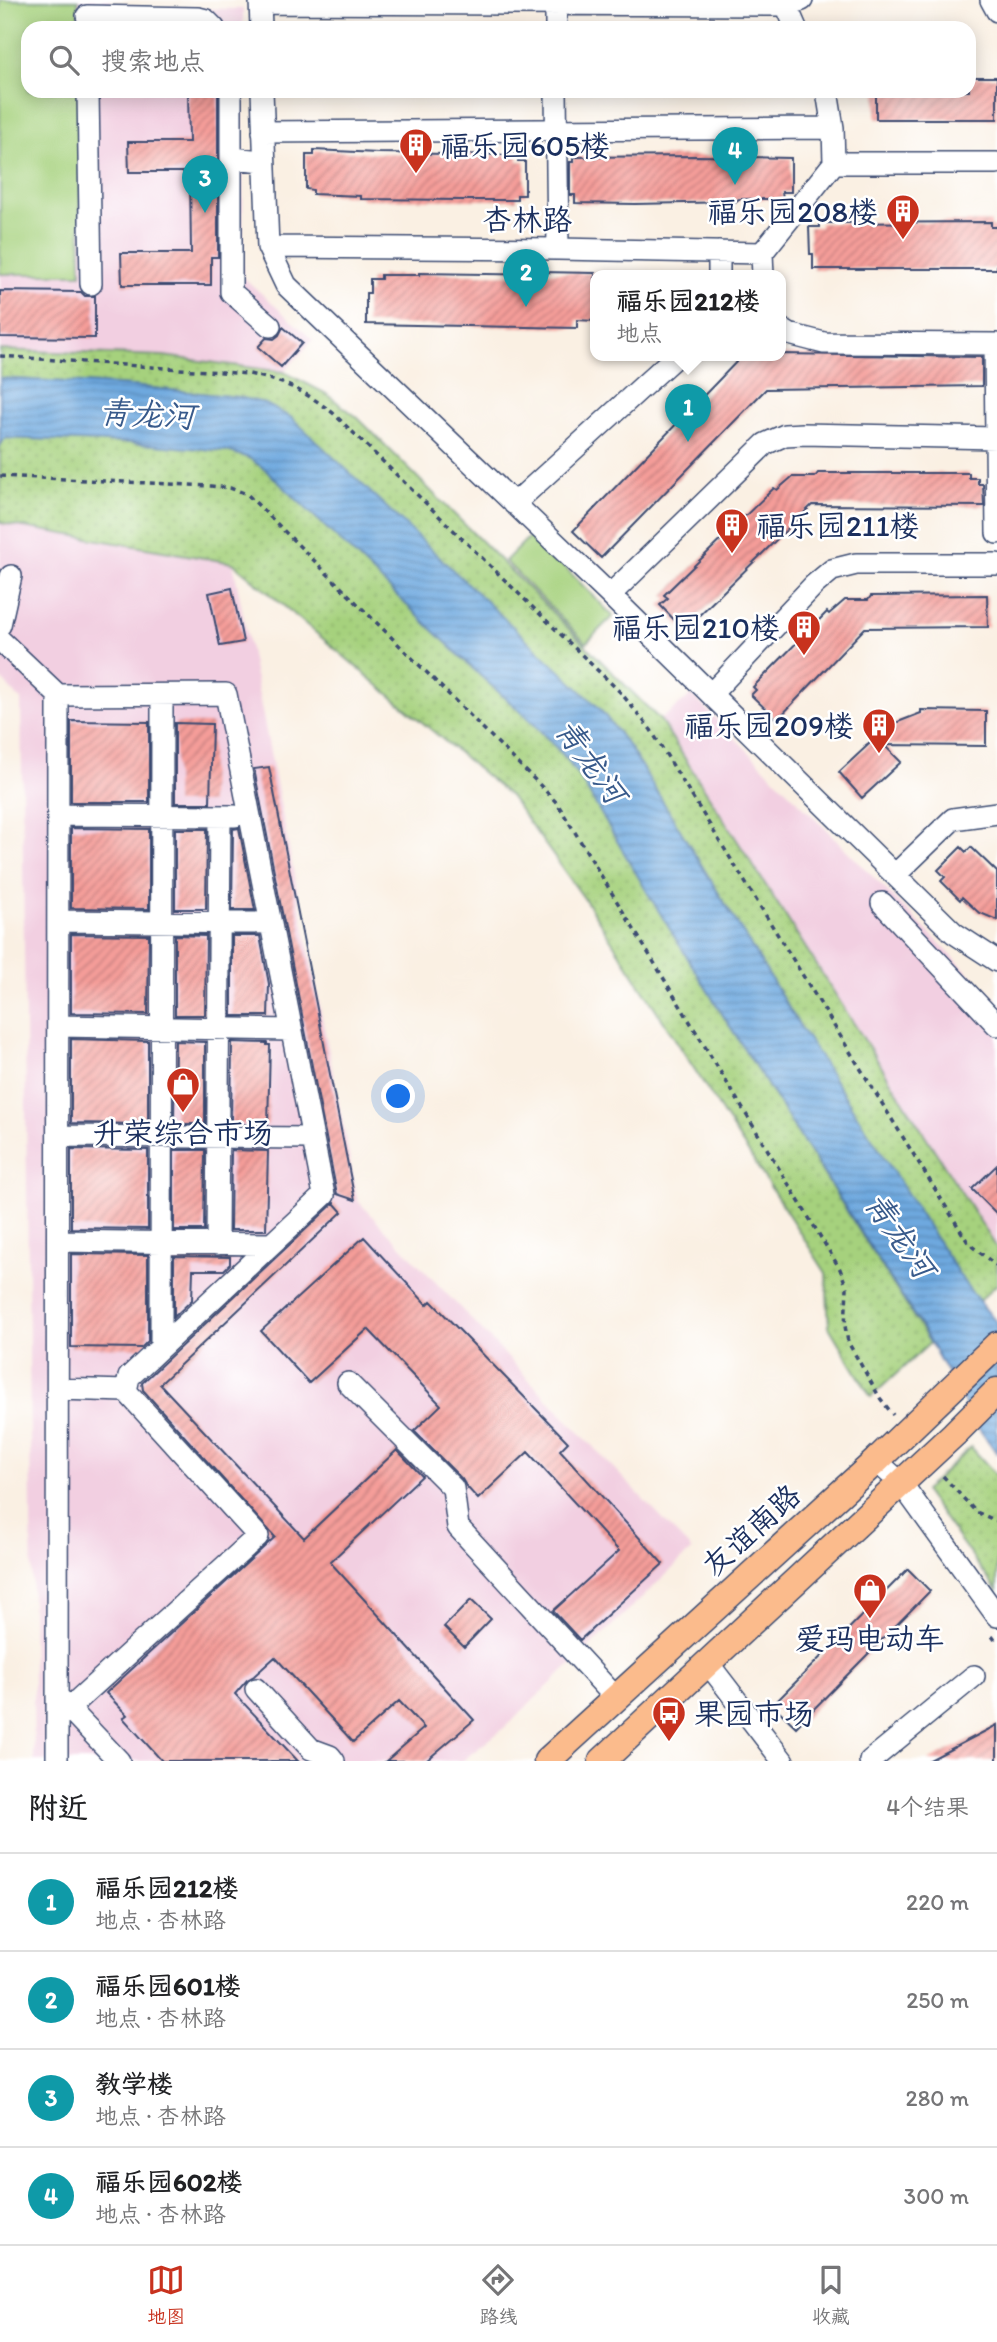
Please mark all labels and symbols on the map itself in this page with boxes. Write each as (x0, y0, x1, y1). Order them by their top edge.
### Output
building icon: 福乐园605楼 (397, 126, 435, 175)
place label: 福乐园605楼 (440, 127, 610, 164)
pin: 4 (712, 127, 758, 185)
pin: 3 (182, 155, 228, 213)
building icon: 福乐园208楼 (884, 192, 922, 241)
place label: 福乐园208楼 (707, 193, 878, 230)
street label: 杏林路 (482, 201, 572, 238)
pin: 2 (503, 249, 549, 307)
pin: 1 (665, 384, 711, 442)
water label: 青龙河 (98, 393, 201, 436)
building icon: 福乐园211楼 (713, 506, 751, 555)
place label: 福乐园211楼 (756, 507, 920, 544)
building icon: 福乐园210楼 (785, 608, 823, 657)
place label: 福乐园210楼 (612, 609, 780, 646)
building icon: 福乐园209楼 (860, 706, 898, 755)
place label: 福乐园209楼 (684, 707, 854, 744)
water label: 青龙河 (547, 711, 638, 815)
shop icon: 升荣综合市场 (164, 1065, 202, 1114)
your location (381, 1079, 415, 1113)
place label: 升荣综合市场 (93, 1114, 273, 1151)
water label: 青龙河 (857, 1185, 946, 1289)
street label: 友谊南路 (694, 1476, 808, 1584)
shop icon: 爱玛电动车 (851, 1571, 889, 1620)
place label: 爱玛电动车 (795, 1620, 945, 1657)
bus stop icon: 果园市场 (650, 1694, 688, 1743)
place label: 果园市场 (694, 1695, 814, 1732)

